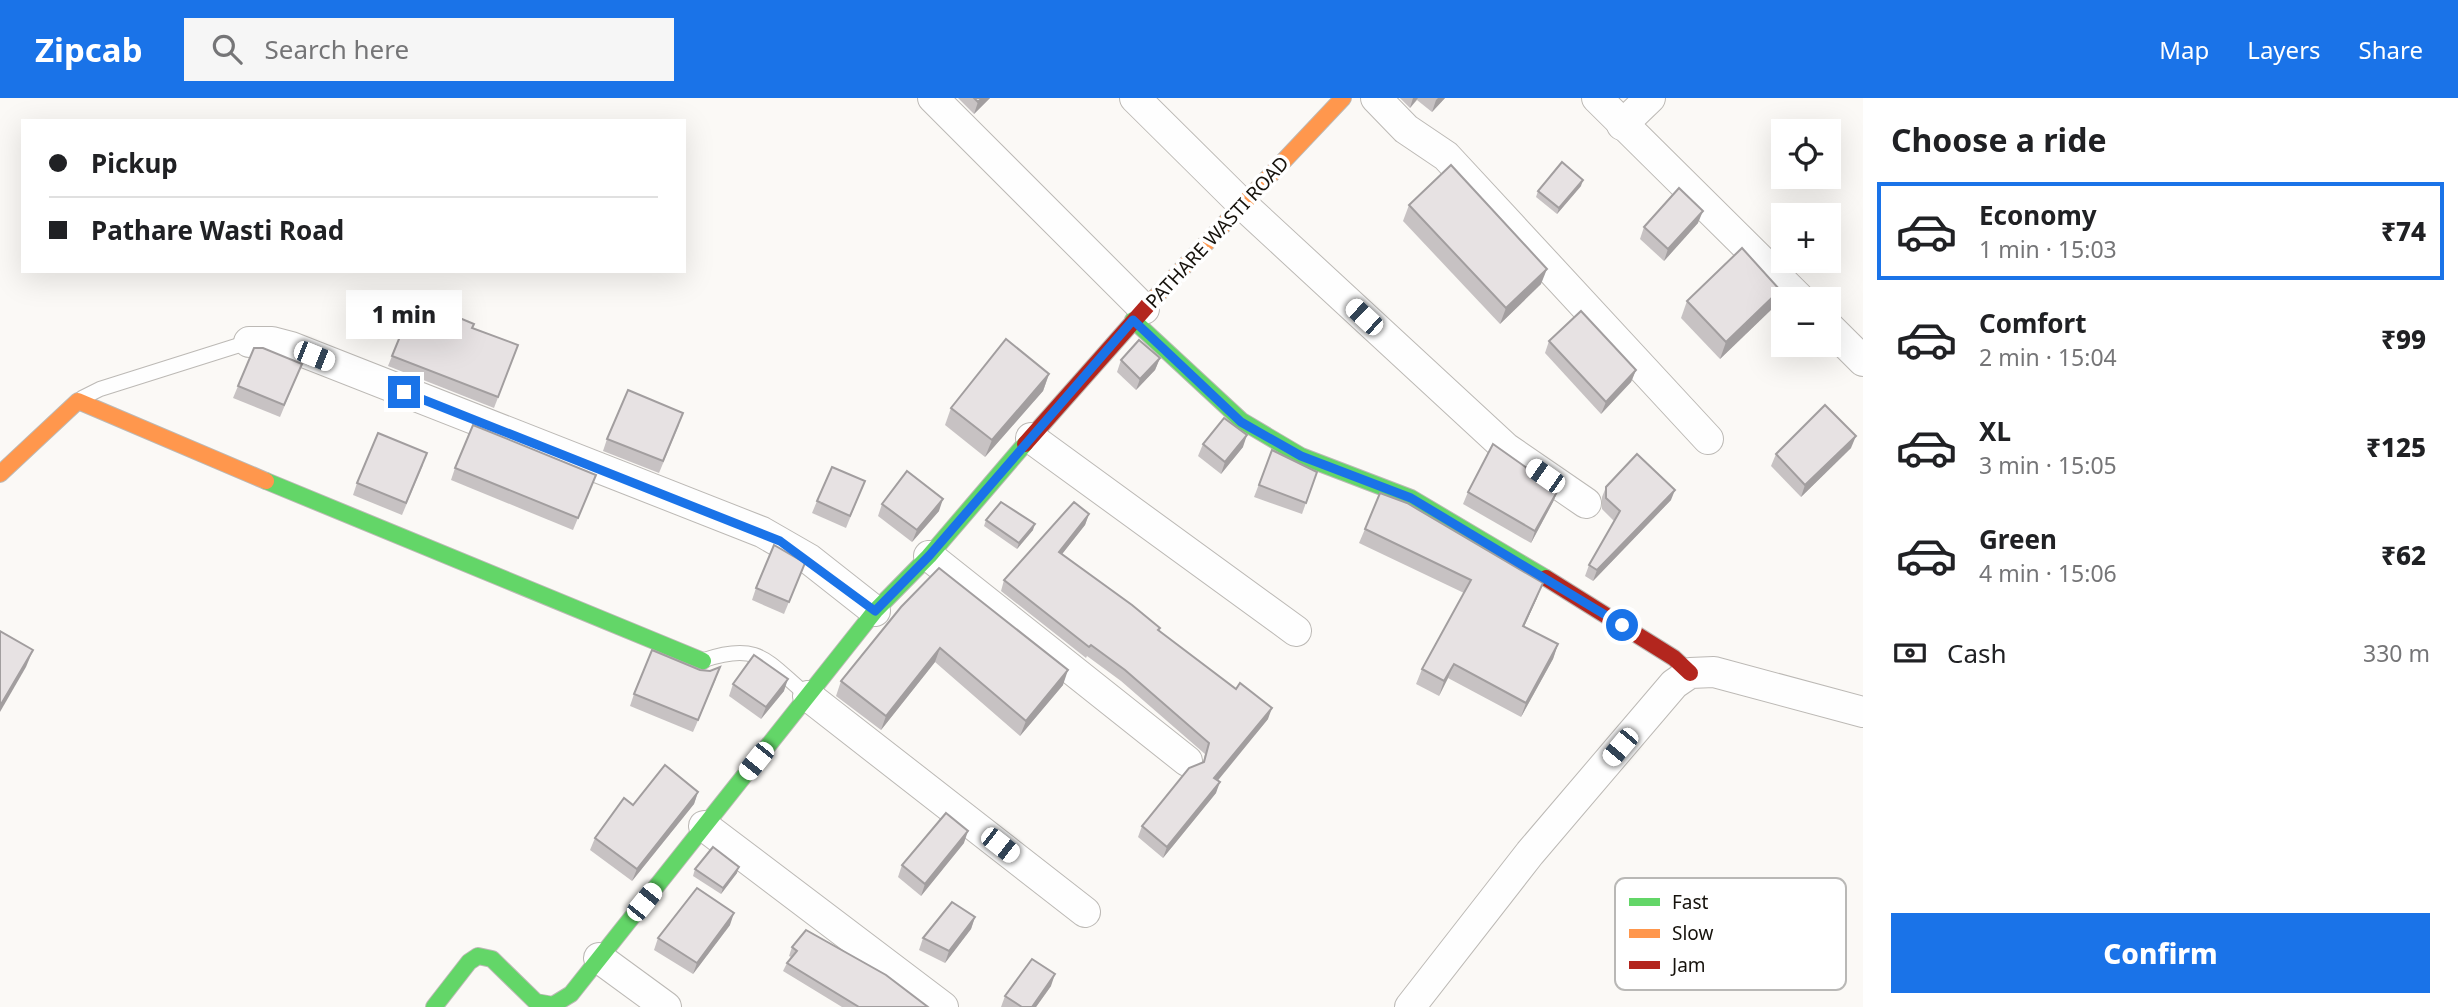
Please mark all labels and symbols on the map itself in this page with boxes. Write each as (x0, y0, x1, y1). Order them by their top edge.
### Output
street label: PATHARE WASTI ROAD (1140, 150, 1294, 314)
callout: 1 min (346, 290, 462, 340)
car (1342, 295, 1387, 339)
car (291, 338, 338, 374)
route end (388, 376, 420, 408)
car (1522, 455, 1569, 497)
route start (1606, 609, 1638, 641)
car (1599, 724, 1642, 770)
car (735, 738, 778, 784)
car (977, 824, 1024, 866)
legend (1615, 878, 1846, 990)
car (623, 879, 666, 925)
text: Fast (1672, 889, 1709, 915)
text: Slow (1672, 920, 1713, 946)
text: Jam (1670, 952, 1706, 978)

